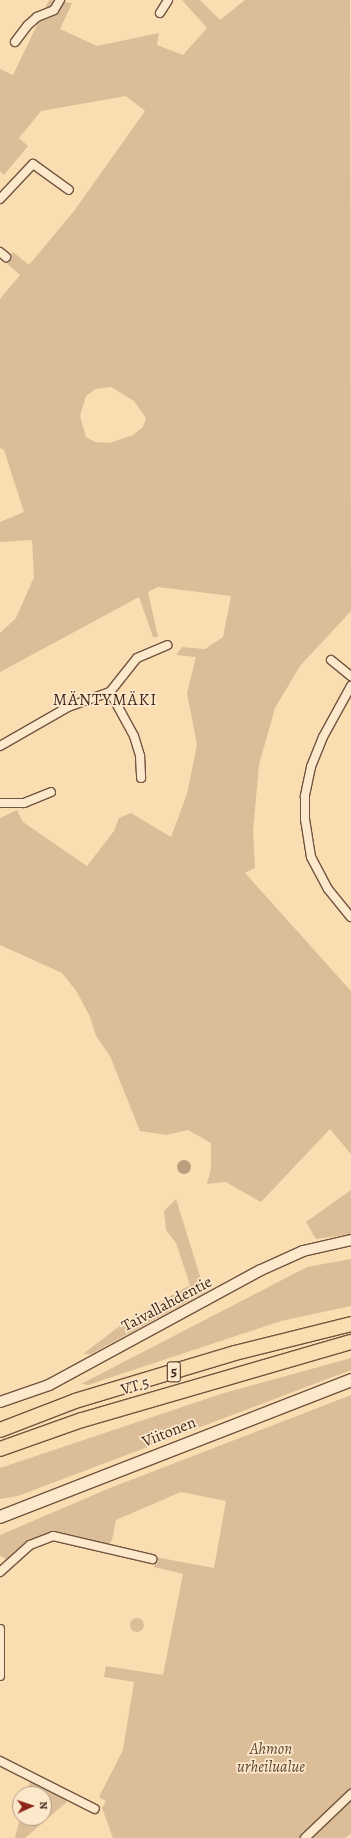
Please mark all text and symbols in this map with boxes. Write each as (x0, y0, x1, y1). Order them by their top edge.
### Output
district label: MÄNTYMÄKI (53, 690, 157, 710)
street label: Taivallahdentie (119, 1272, 215, 1336)
road number: 5 (166, 1359, 182, 1385)
street label: VT 5 (119, 1373, 151, 1399)
street label: Viitonen (139, 1413, 199, 1451)
park label: Ahmon urheilualue (237, 1739, 305, 1777)
north arrow (12, 1786, 52, 1826)
text: N (36, 1801, 51, 1810)

